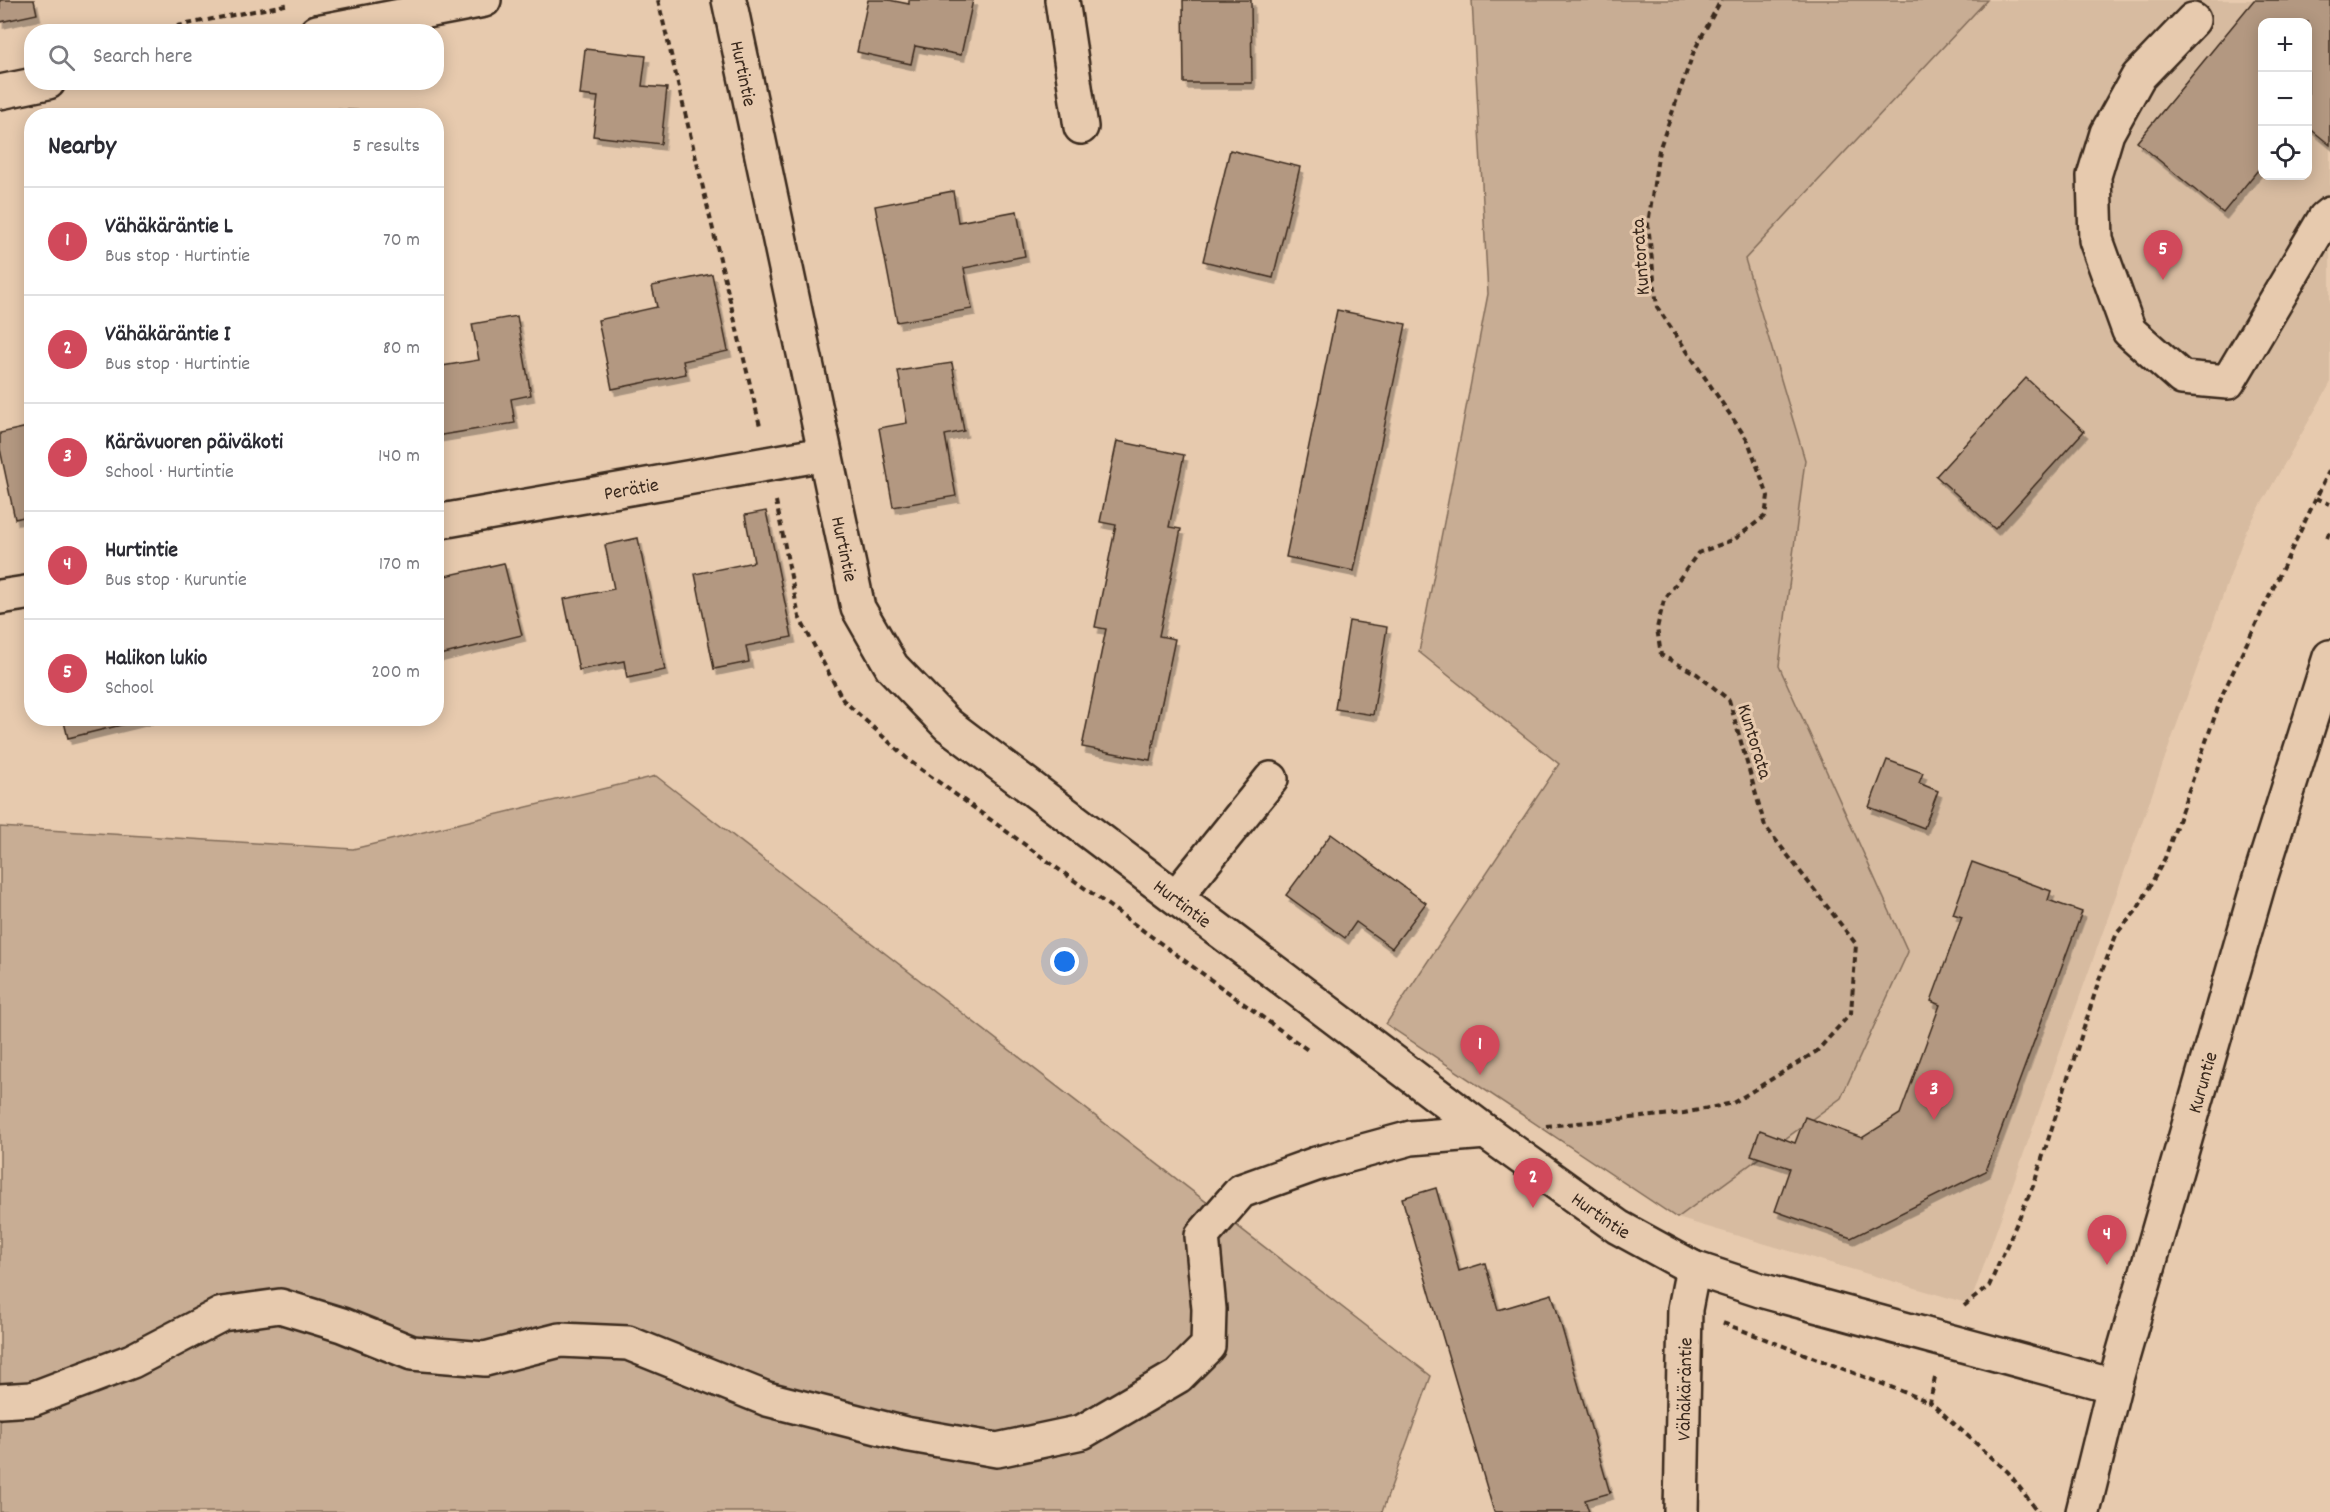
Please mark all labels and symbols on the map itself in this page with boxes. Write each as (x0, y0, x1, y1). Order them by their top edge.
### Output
street label: Hurtintie (721, 39, 762, 110)
street label: Kuntorata (1625, 217, 1659, 296)
pin: 5 (2144, 230, 2182, 280)
street label: Perätie (602, 472, 661, 509)
street label: Hurtintie (822, 514, 863, 585)
street label: Kuntorata (1728, 701, 1778, 783)
street label: Hurtintie (1146, 874, 1216, 937)
your location (1050, 947, 1079, 976)
pin: 1 (1460, 1026, 1500, 1075)
street label: Kuruntie (2182, 1049, 2227, 1117)
pin: 3 (1914, 1070, 1954, 1120)
pin: 2 (1514, 1158, 1552, 1208)
street label: Hurtintie (1564, 1187, 1635, 1248)
pin: 4 (2088, 1216, 2126, 1265)
street label: Vähäkäräntie (1671, 1337, 1701, 1441)

